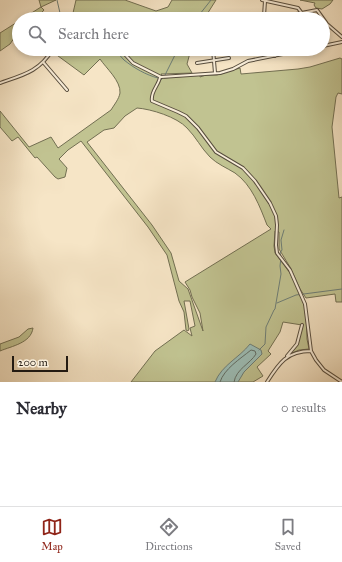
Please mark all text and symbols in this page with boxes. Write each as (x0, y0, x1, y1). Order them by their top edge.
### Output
search box (12, 12, 330, 56)
icon: search (26, 23, 48, 45)
text: Search here (58, 25, 129, 43)
scale bar (12, 354, 68, 373)
text: 200 m (18, 356, 48, 369)
text: Nearby (16, 398, 67, 419)
text: 0 results (281, 400, 326, 416)
tab: Map (41, 516, 63, 553)
tab: Directions (145, 516, 193, 553)
tab: Saved (275, 516, 301, 553)

